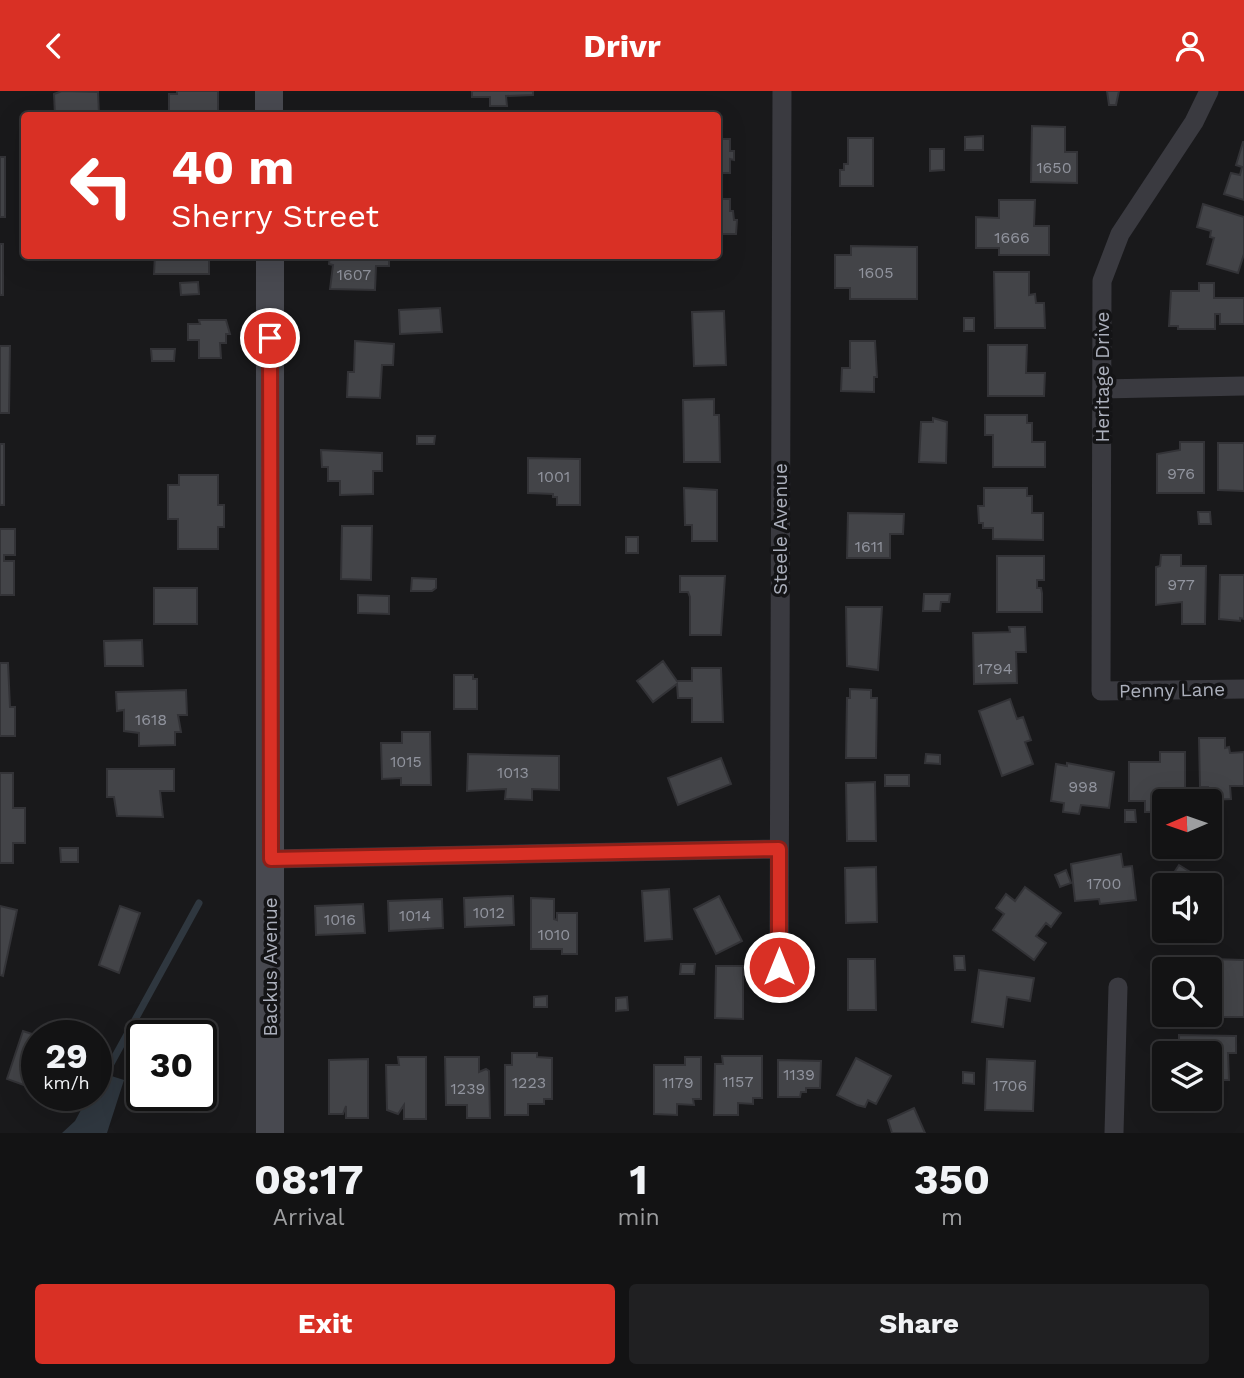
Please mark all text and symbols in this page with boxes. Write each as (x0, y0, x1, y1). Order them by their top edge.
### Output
icon: back (35, 27, 73, 65)
text: Drivr (583, 27, 661, 65)
icon: person (1171, 27, 1209, 65)
text: 40 m (171, 138, 294, 196)
icon: left (56, 140, 147, 231)
house number: 1650 (1036, 158, 1072, 177)
text: Sherry Street (171, 197, 379, 235)
house number: 1666 (994, 228, 1030, 247)
house number: 1605 (858, 263, 894, 282)
house number: 1607 (337, 265, 371, 284)
pin (240, 308, 300, 368)
street label: Heritage Drive (1091, 311, 1114, 443)
icon: arrive (251, 319, 289, 357)
street label: Steele Avenue (769, 463, 792, 595)
house number: 976 (1167, 464, 1195, 483)
house number: 1001 (538, 467, 570, 486)
house number: 1611 (855, 537, 883, 556)
house number: 977 (1167, 575, 1195, 594)
house number: 1794 (978, 659, 1013, 678)
street label: Penny Lane (1119, 678, 1225, 702)
house number: 1618 (135, 710, 167, 729)
house number: 1015 (390, 752, 422, 771)
house number: 1013 (497, 763, 529, 782)
house number: 998 (1068, 777, 1098, 796)
north arrow (1152, 789, 1222, 859)
map controls (1152, 789, 1222, 1111)
button: sound (1152, 873, 1222, 943)
house number: 1700 (1087, 874, 1121, 893)
street label: Backus Avenue (259, 897, 282, 1037)
house number: 1012 (473, 903, 505, 922)
house number: 1014 (399, 906, 431, 925)
house number: 1016 (324, 910, 356, 929)
house number: 1010 (538, 925, 570, 944)
position arrow (742, 930, 816, 1004)
button: search (1152, 957, 1222, 1027)
speed limit sign: 30 (126, 1020, 217, 1111)
text: 29 (45, 1035, 88, 1077)
button: layers (1152, 1041, 1222, 1111)
house number: 1139 (783, 1065, 815, 1084)
text: km/h (43, 1072, 90, 1093)
house number: 1157 (723, 1072, 753, 1091)
house number: 1223 (512, 1073, 546, 1092)
house number: 1179 (662, 1073, 694, 1092)
house number: 1706 (993, 1076, 1027, 1095)
house number: 1239 (451, 1079, 485, 1098)
text: 08:17 (254, 1155, 364, 1204)
text: 1 (630, 1155, 648, 1204)
text: 350 (914, 1155, 990, 1204)
text: Arrival (273, 1204, 345, 1231)
text: min (617, 1204, 660, 1231)
text: m (941, 1204, 963, 1231)
button: Exit (35, 1284, 615, 1364)
button: Share (629, 1284, 1209, 1364)

